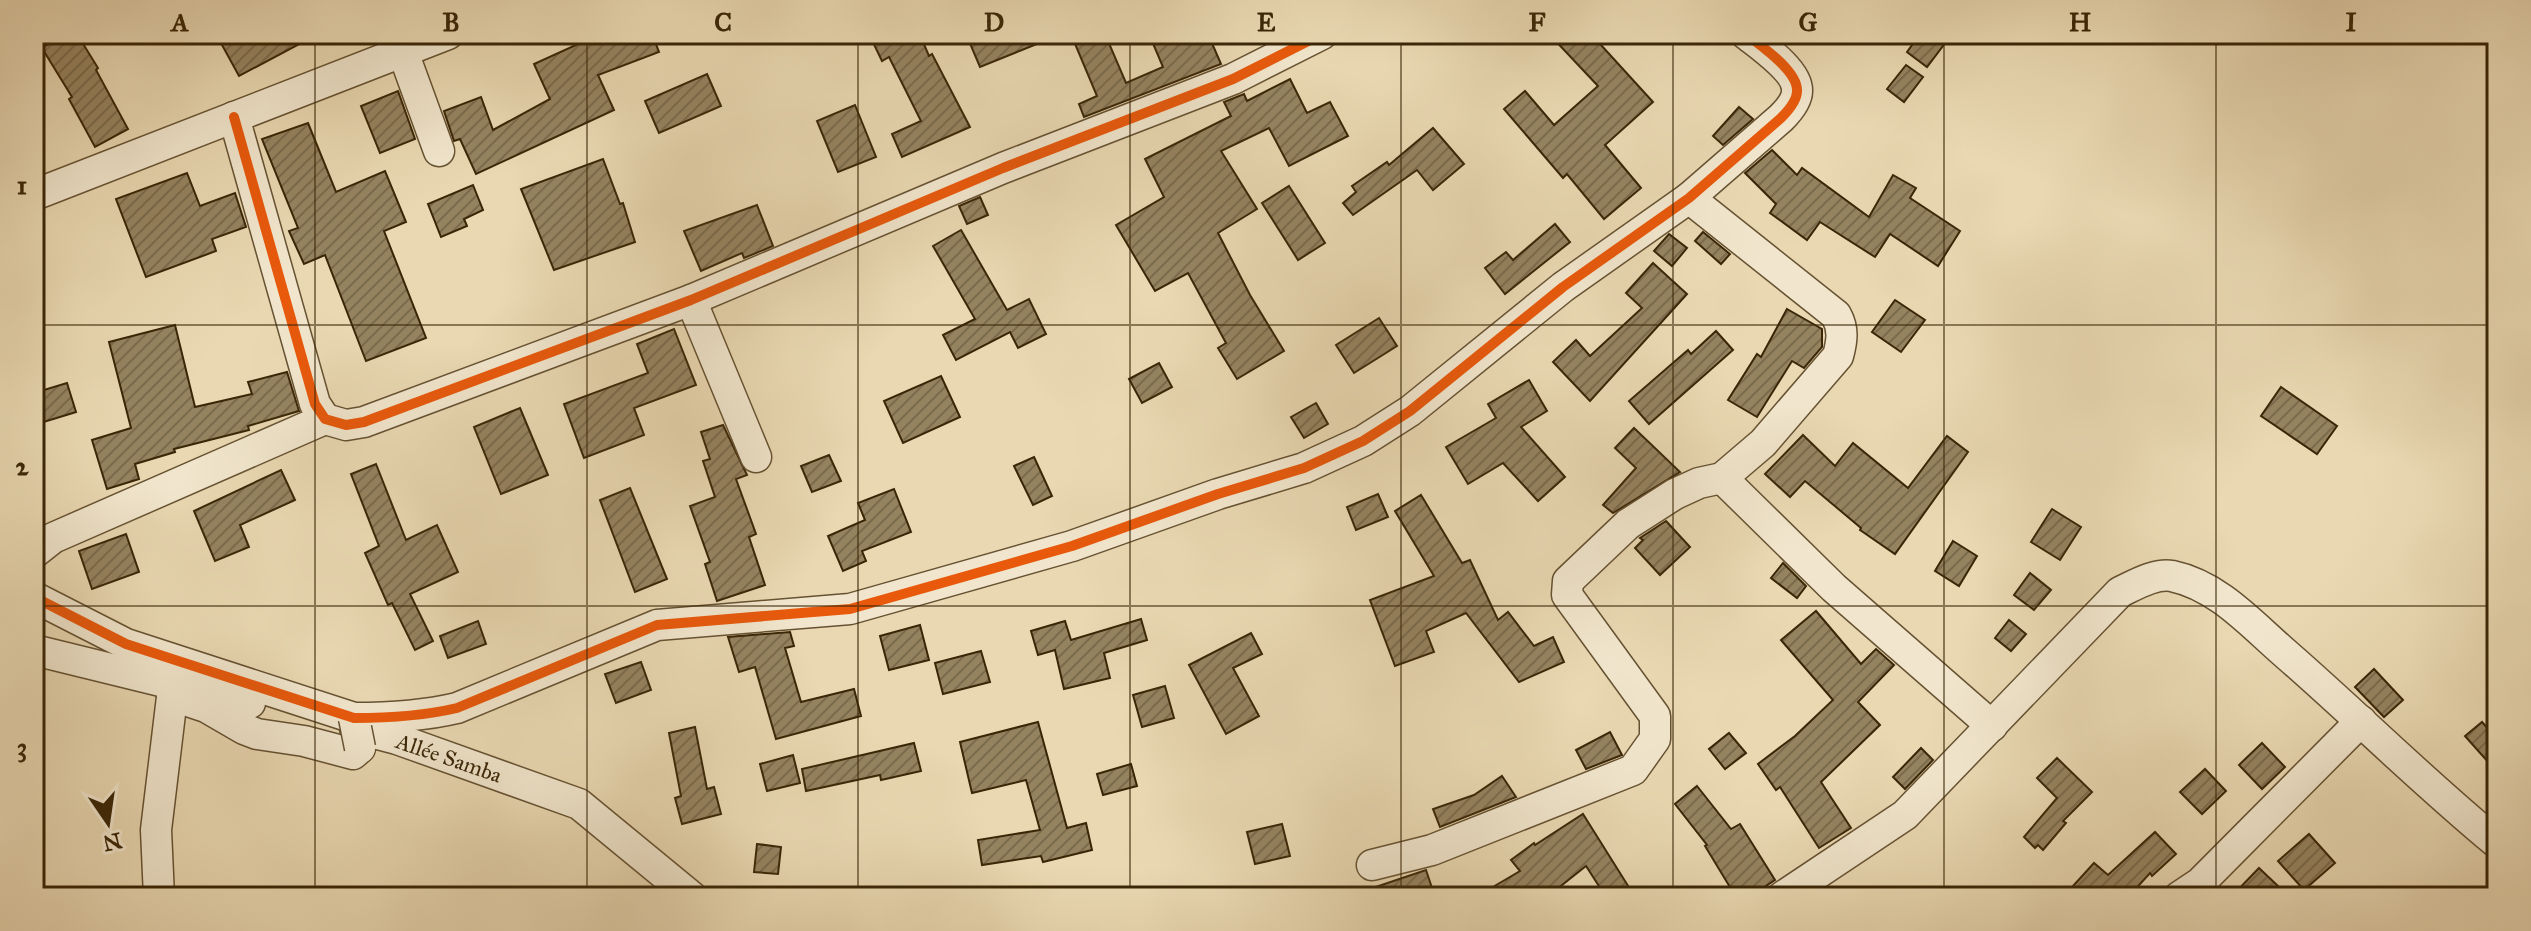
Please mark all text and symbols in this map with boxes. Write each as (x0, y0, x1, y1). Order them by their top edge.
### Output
text: A (169, 6, 189, 38)
text: B (442, 6, 460, 38)
text: C (714, 6, 732, 38)
text: D (984, 6, 1004, 38)
text: E (1257, 6, 1276, 38)
text: F (1529, 6, 1546, 38)
text: G (1798, 6, 1818, 38)
text: H (2069, 6, 2092, 38)
text: I (2345, 6, 2357, 38)
text: 1 (17, 169, 27, 201)
text: 2 (16, 450, 30, 482)
street label: Allée Samba (392, 727, 506, 789)
text: 3 (17, 731, 27, 763)
north arrow (68, 783, 148, 863)
text: N (100, 827, 125, 857)

